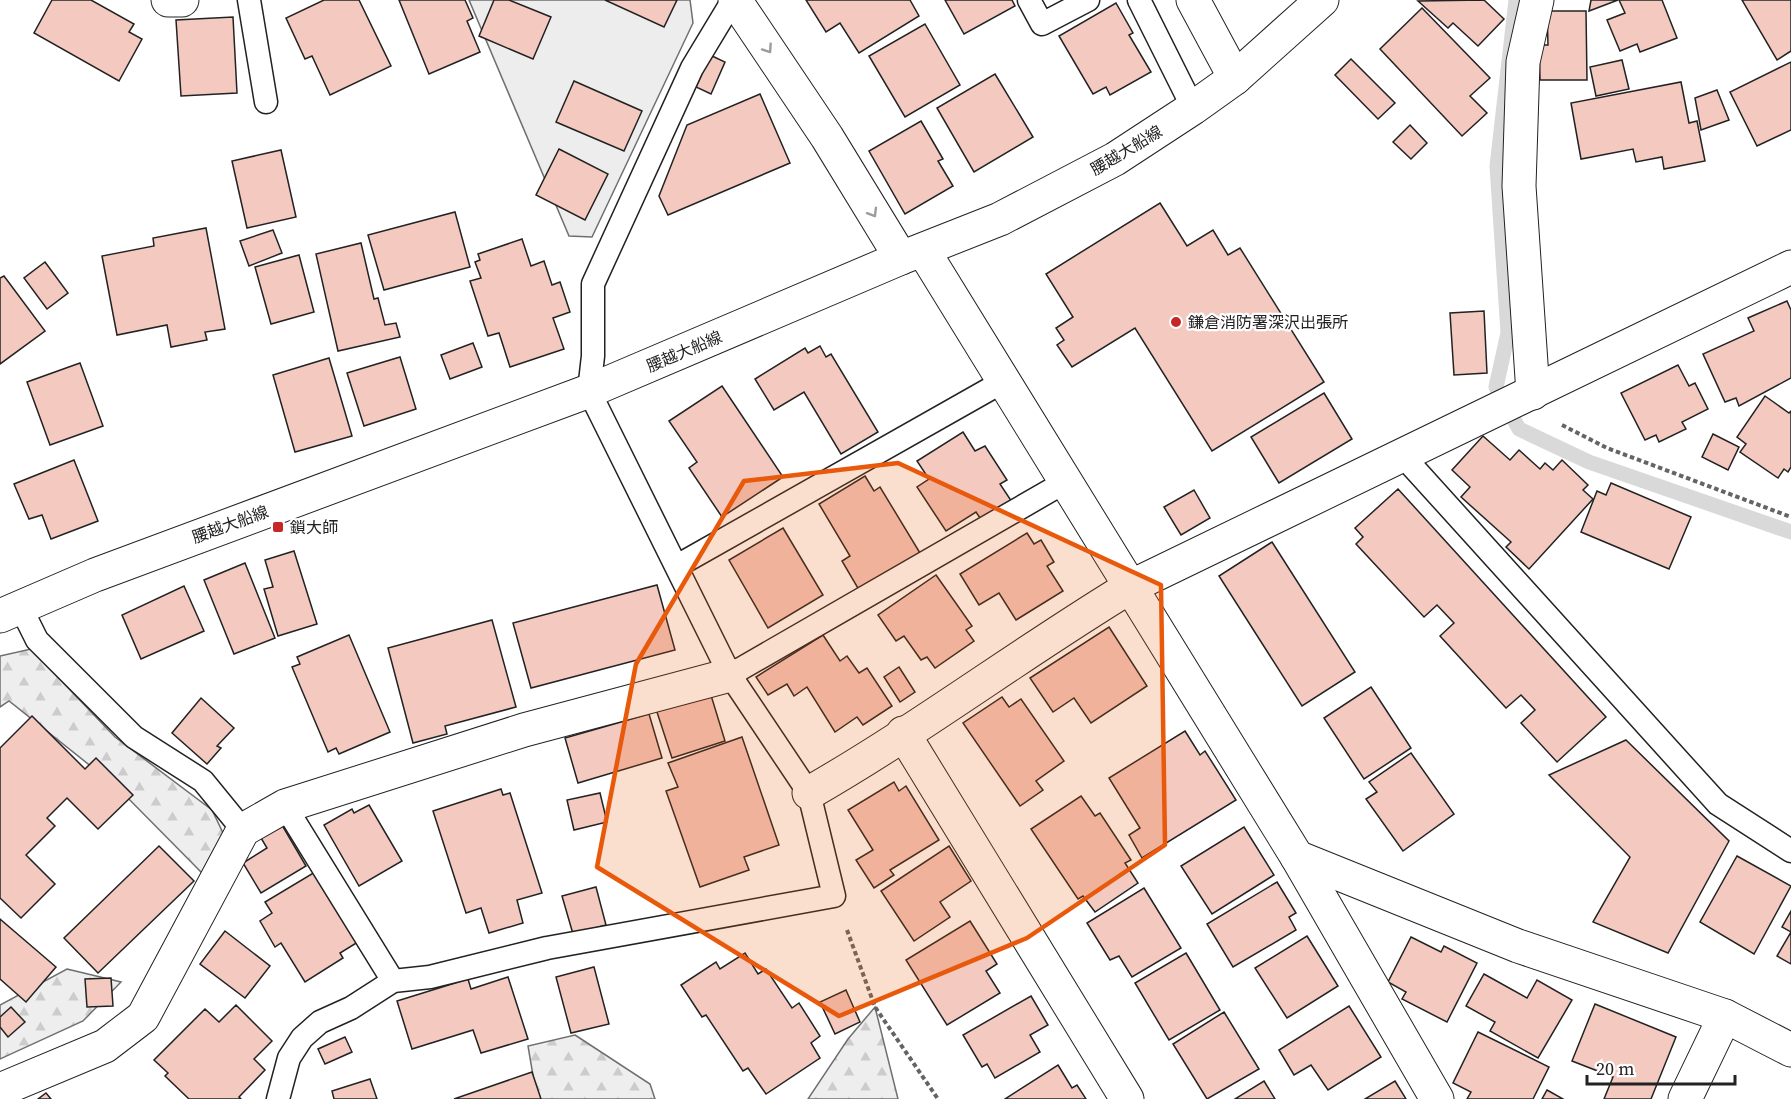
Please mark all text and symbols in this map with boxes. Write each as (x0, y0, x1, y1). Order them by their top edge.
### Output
one-way arrow (760, 42, 771, 53)
street label: 腰越大船線 (1086, 120, 1166, 180)
one-way arrow (866, 206, 877, 217)
place label: 鎌倉消防署深沢出張所 (1188, 311, 1348, 333)
marker: 鎌倉消防署深沢出張所 (1169, 315, 1183, 329)
street label: 腰越大船線 (643, 325, 725, 377)
street label: 腰越大船線 (189, 500, 271, 548)
place label: 鎖大師 (290, 516, 338, 538)
marker: 鎖大師 (271, 520, 285, 534)
scale bar (1587, 1048, 1736, 1086)
text: 20 m (1596, 1056, 1634, 1081)

